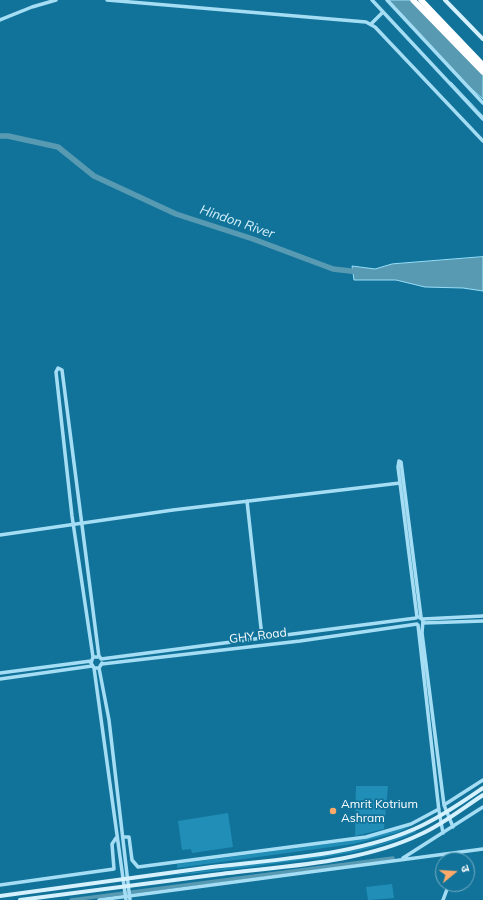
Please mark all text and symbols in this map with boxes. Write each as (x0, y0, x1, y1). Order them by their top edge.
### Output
water label: Hindon River (198, 202, 276, 242)
street label: GHY Road (228, 625, 288, 647)
place label: Amrit Kotrium Ashram (341, 797, 418, 825)
marker: Amrit Kotrium Ashram (328, 806, 338, 816)
north arrow (435, 852, 475, 892)
text: उ (458, 863, 473, 874)

